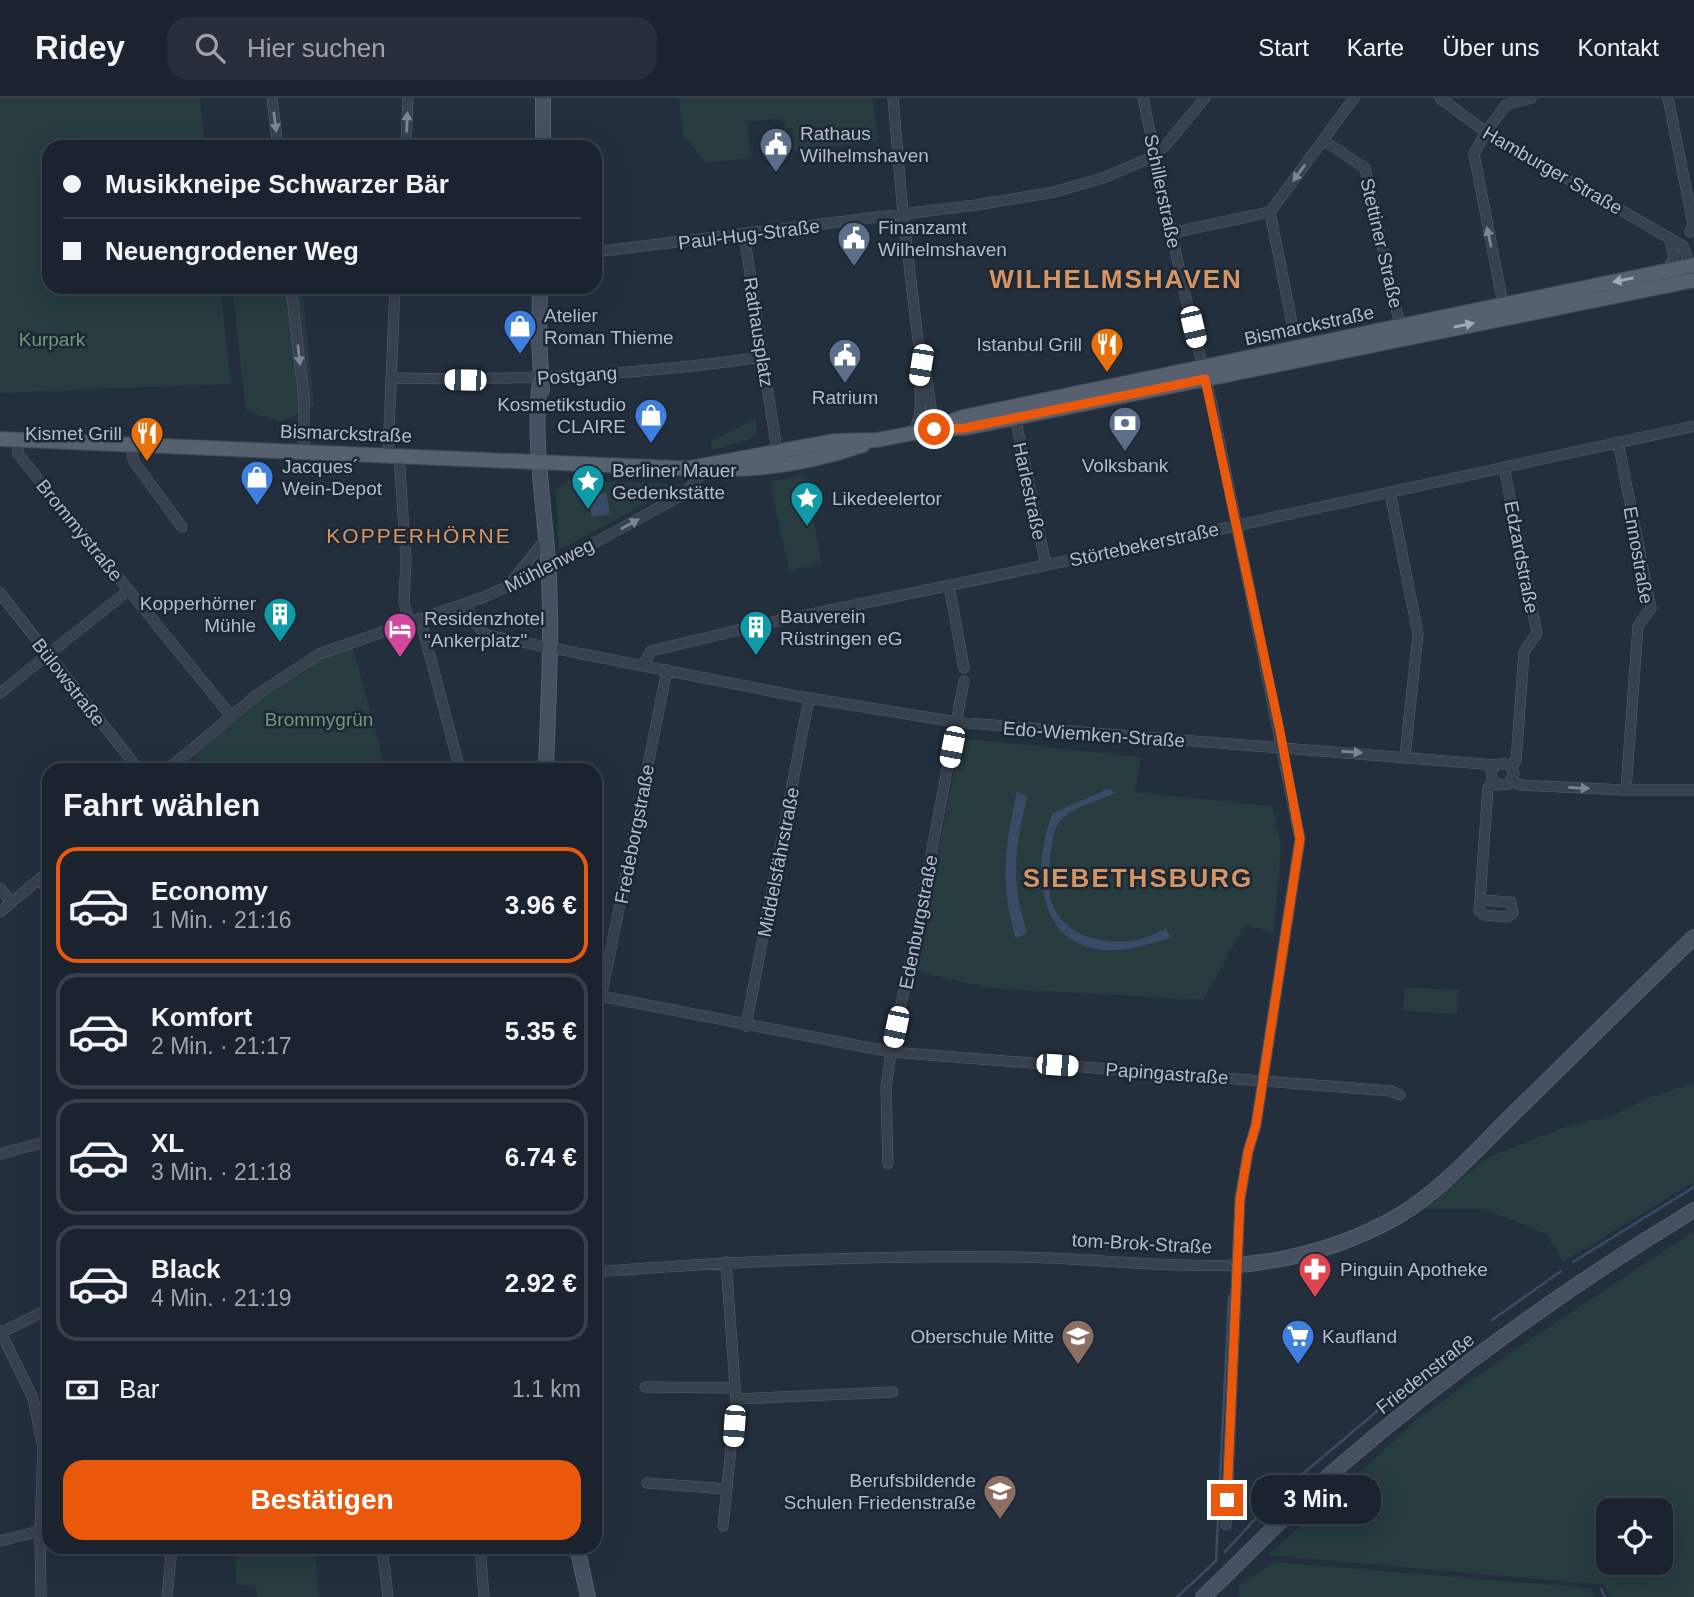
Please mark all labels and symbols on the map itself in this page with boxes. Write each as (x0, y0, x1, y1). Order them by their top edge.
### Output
one-way arrow (401, 111, 412, 133)
one-way arrow (269, 112, 280, 134)
street label: Hamburger Straße (1479, 122, 1626, 219)
place label: Rathaus Wilhelmshaven (800, 123, 929, 166)
public building icon: Rathaus Wilhelmshaven (757, 125, 795, 174)
street label: Schillerstraße (1140, 132, 1185, 250)
one-way arrow (1292, 163, 1307, 181)
street label: Stettiner Straße (1356, 176, 1407, 310)
street label: Paul-Hug-Straße (677, 215, 821, 254)
place label: Finanzamt Wilhelmshaven (878, 217, 1007, 260)
public building icon: Finanzamt Wilhelmshaven (835, 219, 873, 268)
one-way arrow (1484, 226, 1495, 248)
district label: WILHELMSHAVEN (989, 264, 1243, 294)
one-way arrow (1612, 275, 1634, 286)
street label: Rathausplatz (739, 276, 778, 388)
street label: Bismarckstraße (1242, 301, 1376, 349)
car (1179, 304, 1208, 350)
place label: Atelier Roman Thieme (544, 305, 674, 348)
shop icon: Atelier Roman Thieme (501, 307, 539, 356)
one-way arrow (1453, 320, 1475, 331)
restaurant icon: Istanbul Grill (1088, 325, 1126, 374)
park label: Kurpark (19, 329, 86, 350)
place label: Istanbul Grill (976, 334, 1082, 355)
public building icon: Ratrium (826, 336, 864, 385)
car (908, 343, 935, 387)
one-way arrow (294, 344, 305, 366)
street label: Postgang (536, 362, 618, 389)
car (444, 369, 487, 391)
place label: Ratrium (812, 387, 878, 408)
place label: Kosmetikstudio CLAIRE (497, 394, 626, 437)
shop icon: Kosmetikstudio CLAIRE (632, 396, 670, 445)
bank icon: Volksbank (1106, 404, 1144, 453)
route start (918, 413, 950, 445)
restaurant icon: Kismet Grill (128, 414, 166, 463)
street label: Bismarckstraße (280, 421, 412, 446)
place label: Kismet Grill (25, 423, 122, 444)
street label: Harlestraße (1009, 440, 1050, 542)
place label: Volksbank (1082, 455, 1169, 476)
place label: Jacques´ Wein-Depot (282, 456, 383, 499)
shop icon: Jacques´ Wein-Depot (238, 458, 276, 507)
place label: Berliner Mauer Gedenkstätte (612, 460, 737, 503)
place icon: Berliner Mauer Gedenkstätte (569, 462, 607, 511)
street label: Brommystraße (32, 475, 127, 585)
place icon: Likedeelertor (788, 479, 826, 528)
place label: Likedeelertor (832, 488, 943, 509)
street label: Edzardstraße (1500, 499, 1543, 615)
street label: Ennostraße (1620, 505, 1657, 605)
one-way arrow (620, 518, 640, 529)
street label: Störtebekerstraße (1068, 518, 1221, 571)
district label: KOPPERHÖRNE (326, 524, 512, 547)
street label: Mühlenweg (501, 534, 597, 597)
place label: Kopperhörner Mühle (140, 593, 257, 636)
building icon: Kopperhörner Mühle (261, 595, 299, 644)
place label: Bauverein Rüstringen eG (780, 606, 903, 649)
place label: Residenzhotel "Ankerplatz" (424, 608, 544, 651)
building icon: Bauverein Rüstringen eG (737, 608, 775, 657)
hotel icon: Residenzhotel "Ankerplatz" (381, 610, 419, 659)
street label: Bülowstraße (28, 634, 109, 730)
park label: Brommygrün (265, 709, 373, 730)
street label: Edo-Wiemken-Straße (1002, 718, 1186, 751)
car (938, 724, 967, 770)
one-way arrow (1341, 747, 1363, 758)
street label: Fredeborgstraße (611, 763, 658, 906)
one-way arrow (1568, 783, 1590, 794)
street label: Middelsfährstraße (754, 785, 803, 939)
street label: Edenburgstraße (895, 853, 942, 991)
district label: SIEBETHSBURG (1023, 863, 1253, 893)
car (882, 1004, 911, 1050)
car (1036, 1053, 1079, 1077)
street label: Papingastraße (1105, 1059, 1229, 1088)
street label: tom-Brok-Straße (1071, 1229, 1213, 1258)
pharmacy icon: Pinguin Apotheke (1296, 1250, 1334, 1299)
place label: Pinguin Apotheke (1340, 1259, 1488, 1280)
school or university icon: Oberschule Mitte (1059, 1317, 1097, 1366)
supermarket icon: Kaufland (1279, 1317, 1317, 1366)
place label: Oberschule Mitte (910, 1326, 1054, 1347)
place label: Kaufland (1322, 1326, 1397, 1347)
street label: Friedenstraße (1372, 1329, 1478, 1418)
car (723, 1404, 746, 1448)
place label: Berufsbildende Schulen Friedenstraße (784, 1470, 976, 1513)
school or university icon: Berufsbildende Schulen Friedenstraße (981, 1472, 1019, 1521)
callout: 3 Min. (1252, 1476, 1381, 1524)
route end (1211, 1484, 1243, 1516)

